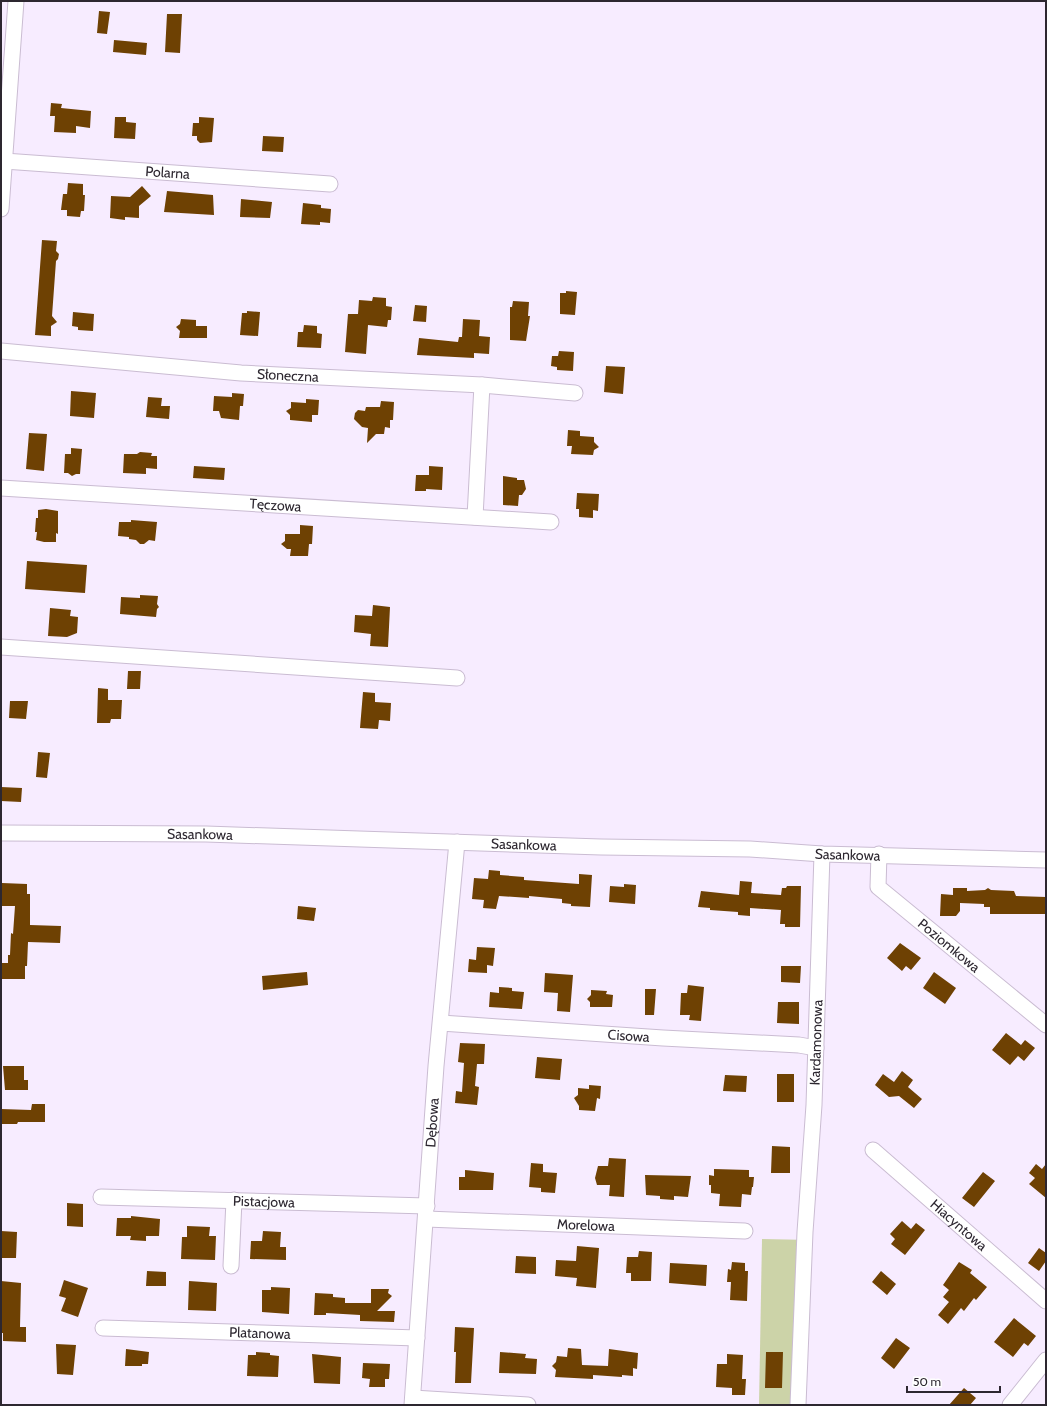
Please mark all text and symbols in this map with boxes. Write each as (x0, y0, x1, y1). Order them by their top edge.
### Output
street label: Polarna (145, 162, 191, 183)
street label: Słoneczna (257, 365, 319, 386)
street label: Tęczowa (249, 494, 302, 516)
street label: Sasankowa (167, 825, 233, 844)
street label: Sasankowa (491, 834, 557, 855)
street label: Sasankowa (814, 845, 881, 865)
street label: Poziomkowa (914, 915, 984, 976)
street label: Kardamonowa (806, 999, 826, 1086)
street label: Cisowa (607, 1025, 651, 1046)
street label: Dębowa (421, 1097, 443, 1148)
street label: Pistacjowa (233, 1192, 295, 1211)
street label: Hiacyntowa (927, 1195, 991, 1255)
street label: Morelowa (557, 1215, 615, 1235)
street label: Platanowa (229, 1323, 291, 1343)
scale bar (907, 1368, 1000, 1394)
text: 50 m (913, 1374, 941, 1389)

